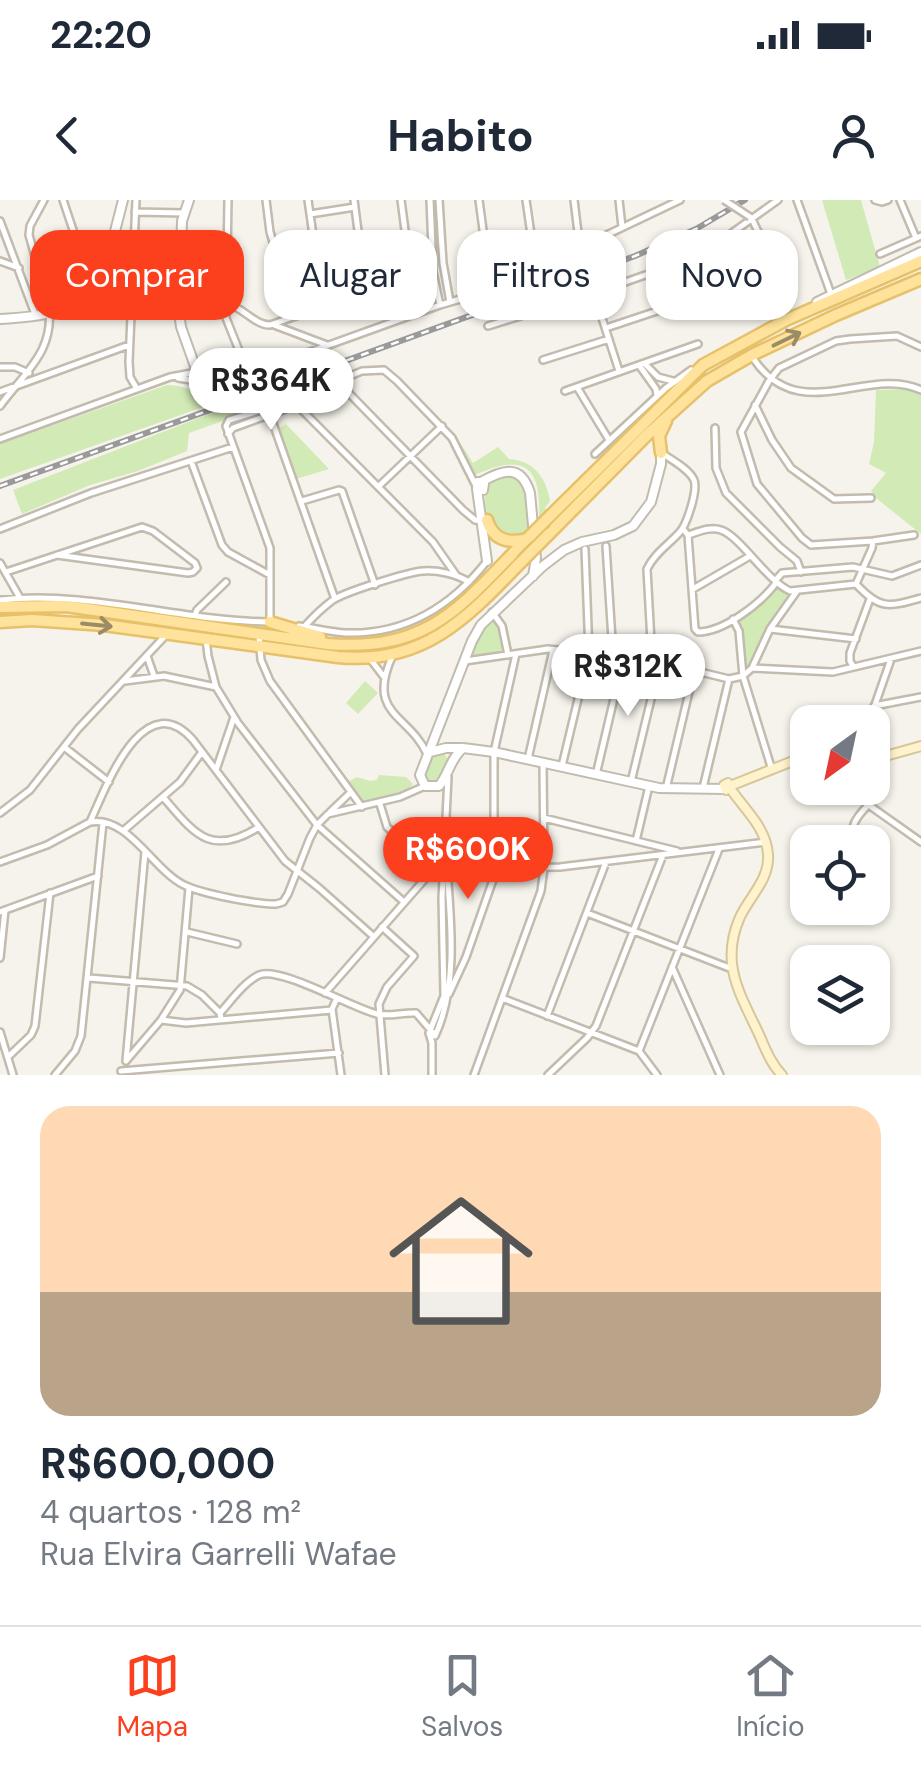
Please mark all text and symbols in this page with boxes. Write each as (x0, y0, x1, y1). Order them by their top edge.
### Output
text: 22:20 (50, 10, 152, 60)
text: Habito (387, 106, 534, 165)
icon: back (40, 108, 95, 163)
icon: person (826, 108, 881, 163)
chip: Comprar (30, 230, 244, 320)
chip: Alugar (264, 230, 437, 320)
chip: Filtros (457, 230, 626, 320)
chip: Novo (646, 230, 798, 320)
one-way arrow (771, 328, 801, 347)
pin: R$364K (190, 348, 352, 433)
text: R$364K (211, 359, 331, 401)
one-way arrow (81, 615, 113, 634)
pin: R$312K (547, 634, 709, 719)
text: R$312K (573, 645, 683, 687)
north arrow (790, 705, 890, 805)
map controls (790, 705, 890, 1045)
pin: R$600K (387, 817, 549, 902)
button: locate (790, 825, 890, 925)
text: R$600K (405, 828, 531, 870)
button: layers (790, 945, 890, 1045)
icon: home (371, 1171, 551, 1351)
text: R$600,000 (40, 1436, 275, 1491)
text: 4 quartos · 128 m² (40, 1491, 301, 1533)
text: Rua Elvira Garrelli Wafae (40, 1533, 397, 1575)
tab: Mapa (116, 1648, 188, 1745)
tab: Salvos (421, 1648, 503, 1745)
tab: Início (736, 1648, 805, 1745)

